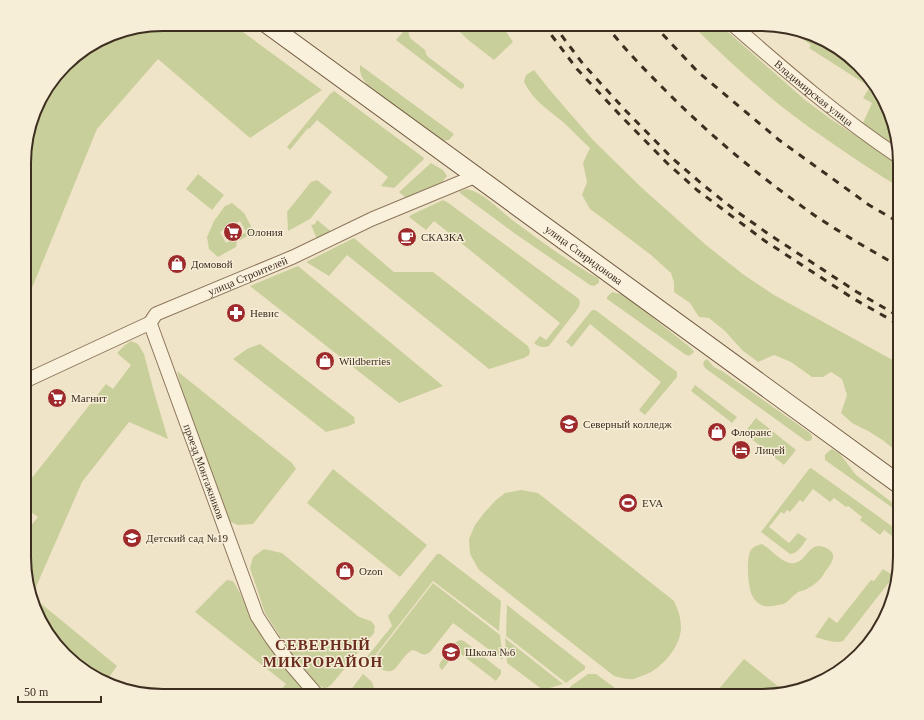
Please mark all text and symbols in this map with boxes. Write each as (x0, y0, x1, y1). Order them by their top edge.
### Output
street label: Владимирская улица (772, 58, 856, 128)
supermarket icon: Олония (222, 221, 244, 243)
street label: улица Спиридонова (543, 223, 625, 287)
place label: Олония (247, 226, 283, 238)
cafe icon: СКАЗКА (396, 226, 418, 248)
place label: СКАЗКА (421, 231, 464, 243)
shop icon: Домовой (166, 253, 188, 275)
street label: улица Строителей (206, 254, 289, 298)
place label: Домовой (191, 258, 233, 270)
pharmacy icon: Невис (225, 302, 247, 324)
place label: Невис (250, 307, 279, 319)
shop icon: Wildberries (314, 350, 336, 372)
place label: Wildberries (339, 355, 390, 367)
supermarket icon: Магнит (46, 387, 68, 409)
place label: Магнит (71, 392, 107, 404)
school or university icon: Северный колледж (558, 413, 580, 435)
place label: Северный колледж (583, 418, 672, 430)
shop icon: Флоранс (706, 421, 728, 443)
street label: проезд Монтажников (181, 422, 227, 521)
place label: Флоранс (731, 426, 771, 438)
hotel icon: Лицей (730, 439, 752, 461)
place label: Лицей (755, 444, 785, 456)
sports icon: EVA (617, 492, 639, 514)
place label: EVA (642, 497, 663, 509)
school or university icon: Детский сад №19 (121, 527, 143, 549)
place label: Детский сад №19 (146, 532, 228, 544)
shop icon: Ozon (334, 560, 356, 582)
place label: Ozon (359, 565, 383, 577)
district label: СЕВЕРНЫЙ МИКРОРАЙОН (263, 637, 383, 670)
school or university icon: Школа №6 (440, 641, 462, 663)
place label: Школа №6 (465, 646, 516, 658)
scale bar (18, 678, 101, 704)
text: 50 m (24, 685, 49, 699)

